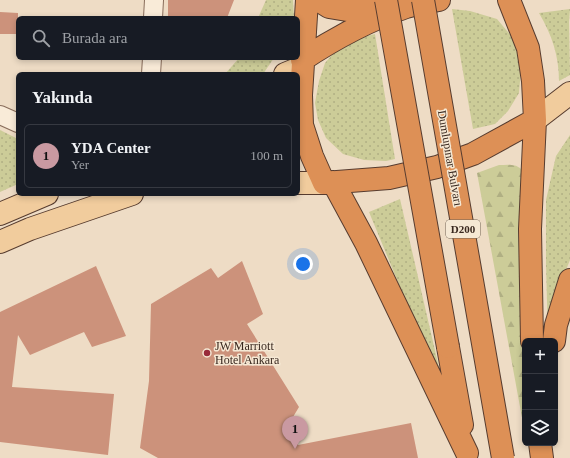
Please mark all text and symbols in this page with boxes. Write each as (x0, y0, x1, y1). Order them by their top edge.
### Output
search box (16, 16, 300, 60)
icon: search (30, 27, 52, 49)
text: Burada ara (62, 30, 127, 46)
text: Yakında (32, 88, 92, 107)
street label: Dumlupınar Bulvarı (435, 109, 465, 208)
text: YDA Center (71, 140, 151, 156)
text: 1 (43, 148, 49, 163)
text: 100 m (250, 148, 283, 163)
text: Yer (71, 157, 89, 172)
road number: D200 (446, 220, 480, 238)
your location (293, 254, 313, 274)
map controls (522, 338, 558, 446)
button: + (522, 338, 558, 374)
place label: JW Marriott Hotel Ankara (215, 339, 280, 367)
marker: JW Marriott Hotel Ankara (202, 348, 212, 358)
button: − (522, 374, 558, 410)
button: layers (522, 410, 558, 446)
pin: 1 (282, 416, 308, 449)

